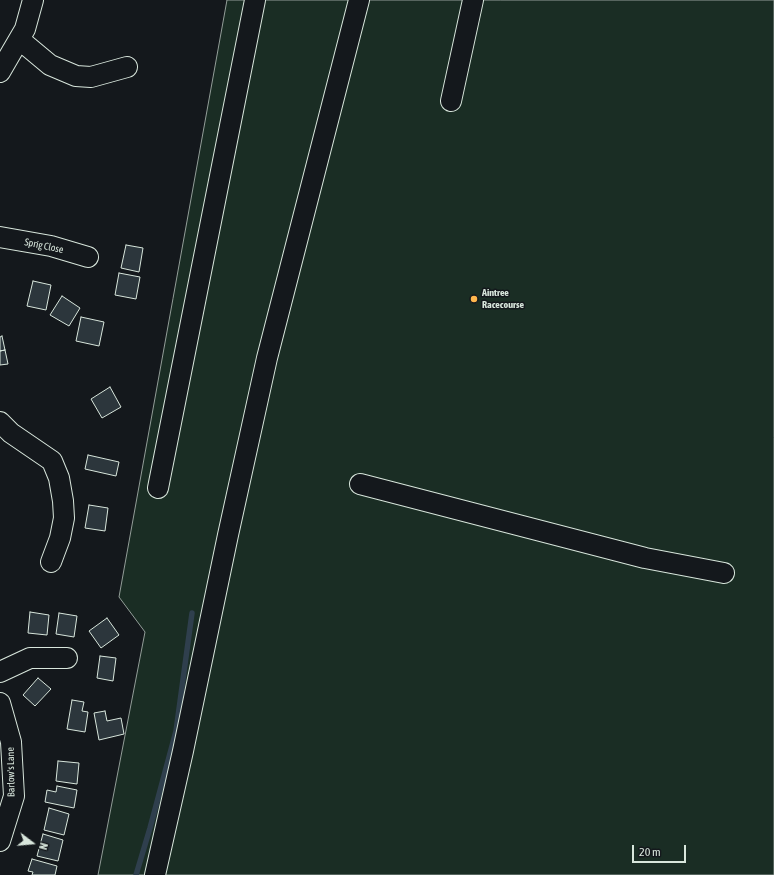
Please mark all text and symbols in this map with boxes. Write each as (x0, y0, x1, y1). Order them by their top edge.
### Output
street label: Sprig Close (23, 236, 65, 256)
place label: Aintree Racecourse (482, 287, 524, 310)
marker: Aintree Racecourse (469, 294, 479, 304)
street label: Barlow's Lane (5, 747, 17, 797)
north arrow (12, 823, 52, 863)
scale bar (634, 837, 688, 863)
text: N (37, 842, 50, 851)
text: 20 m (639, 845, 661, 859)

